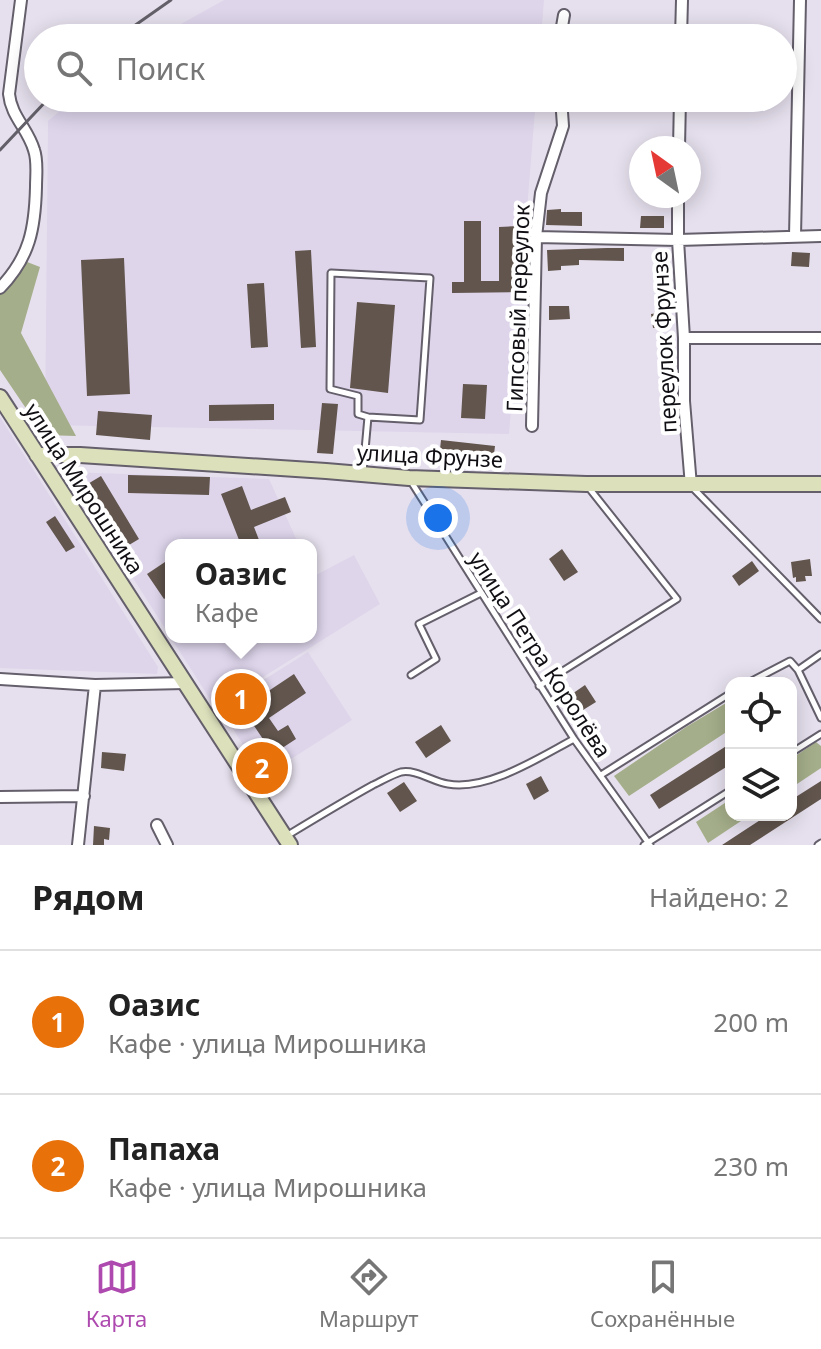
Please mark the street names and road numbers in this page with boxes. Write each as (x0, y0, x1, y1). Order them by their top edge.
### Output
street label: Гипсовый переулок (498, 203, 536, 412)
street label: переулок Фрунзе (643, 250, 683, 434)
street label: улица Мирошника (18, 397, 152, 579)
street label: улица Фрунзе (356, 436, 504, 474)
street label: улица Петра Королёва (463, 545, 619, 763)

